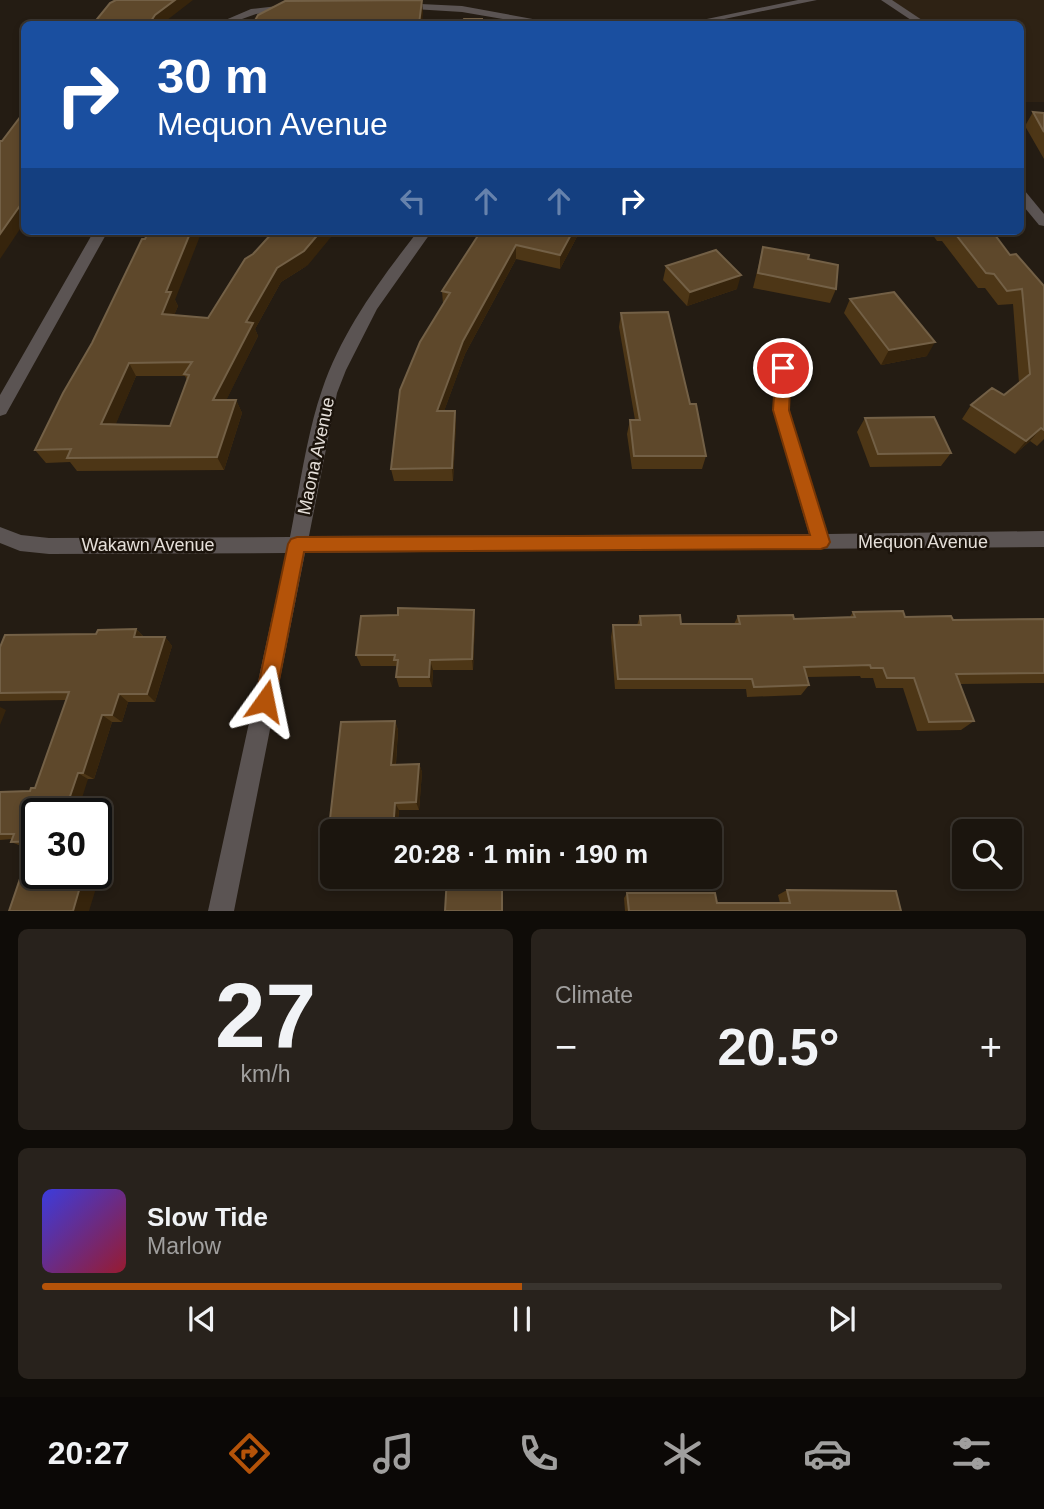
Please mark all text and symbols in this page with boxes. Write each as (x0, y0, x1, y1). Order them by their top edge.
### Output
icon: right (42, 49, 133, 140)
text: 30 m (157, 49, 269, 103)
text: Mequon Avenue (157, 106, 388, 142)
icon: left (394, 182, 432, 220)
icon: ahead (467, 182, 505, 220)
icon: ahead (540, 182, 578, 220)
icon: right (613, 182, 651, 220)
pin (753, 338, 813, 398)
icon: arrive (764, 349, 802, 387)
street label: Maona Avenue (294, 395, 338, 517)
street label: Mequon Avenue (858, 532, 988, 552)
street label: Wakawn Avenue (81, 535, 215, 555)
position arrow (228, 664, 302, 738)
speed limit sign: 30 (21, 798, 112, 889)
map controls (952, 819, 1022, 889)
button: search (952, 819, 1022, 889)
text: 20:28 · 1 min · 190 m (394, 839, 648, 869)
text: 27 (215, 965, 316, 1066)
text: Climate (555, 982, 633, 1008)
text: 20.5° (717, 1018, 840, 1076)
text: − (555, 1026, 577, 1068)
text: + (980, 1026, 1002, 1068)
text: km/h (241, 1061, 290, 1087)
text: Slow Tide (147, 1202, 268, 1232)
text: Marlow (147, 1233, 221, 1259)
icon: previous (183, 1300, 221, 1338)
icon: pause (503, 1300, 541, 1338)
icon: next (823, 1300, 861, 1338)
icon: directions (225, 1429, 274, 1478)
icon: music (369, 1429, 418, 1478)
icon: phone (514, 1429, 563, 1478)
icon: climate (658, 1429, 707, 1478)
icon: car (803, 1429, 852, 1478)
icon: filters (947, 1429, 996, 1478)
text: 20:27 (48, 1435, 130, 1471)

